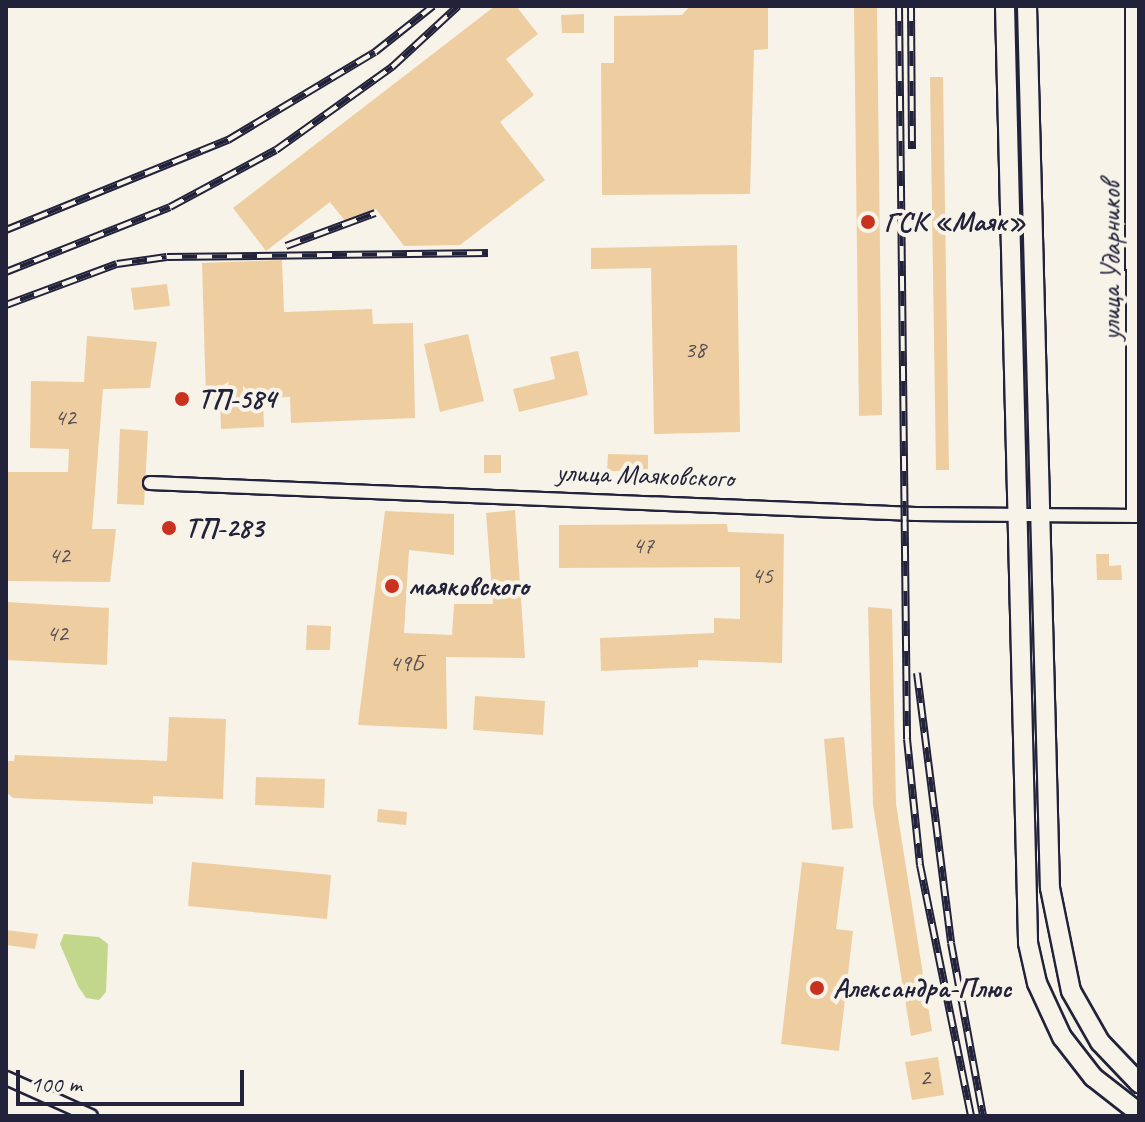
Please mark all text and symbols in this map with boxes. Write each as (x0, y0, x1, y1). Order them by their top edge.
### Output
street label: улица Ударников (1094, 181, 1128, 341)
place label: ГСК «Маяк» (884, 205, 1026, 239)
marker: ГСК «Маяк» (859, 213, 877, 231)
house number: 38 (684, 336, 706, 364)
place label: ТП-584 (198, 382, 276, 416)
marker: ТП-584 (173, 390, 191, 408)
house number: 42 (54, 404, 76, 432)
street label: улица Маяковского (555, 455, 735, 495)
place label: ТП-283 (185, 511, 263, 545)
marker: ТП-283 (160, 519, 178, 537)
house number: 47 (632, 532, 654, 560)
house number: 42 (48, 542, 70, 570)
house number: 45 (751, 562, 773, 590)
place label: маяковского (408, 569, 529, 603)
marker: маяковского (383, 577, 401, 595)
house number: 42 (46, 620, 68, 648)
house number: 49Б (389, 650, 423, 678)
place label: Александра-Плюс (833, 971, 1011, 1005)
marker: Александра-Плюс (808, 979, 826, 997)
scale bar (20, 1054, 248, 1104)
house number: 2 (920, 1064, 930, 1092)
text: 100 m (30, 1069, 82, 1099)

